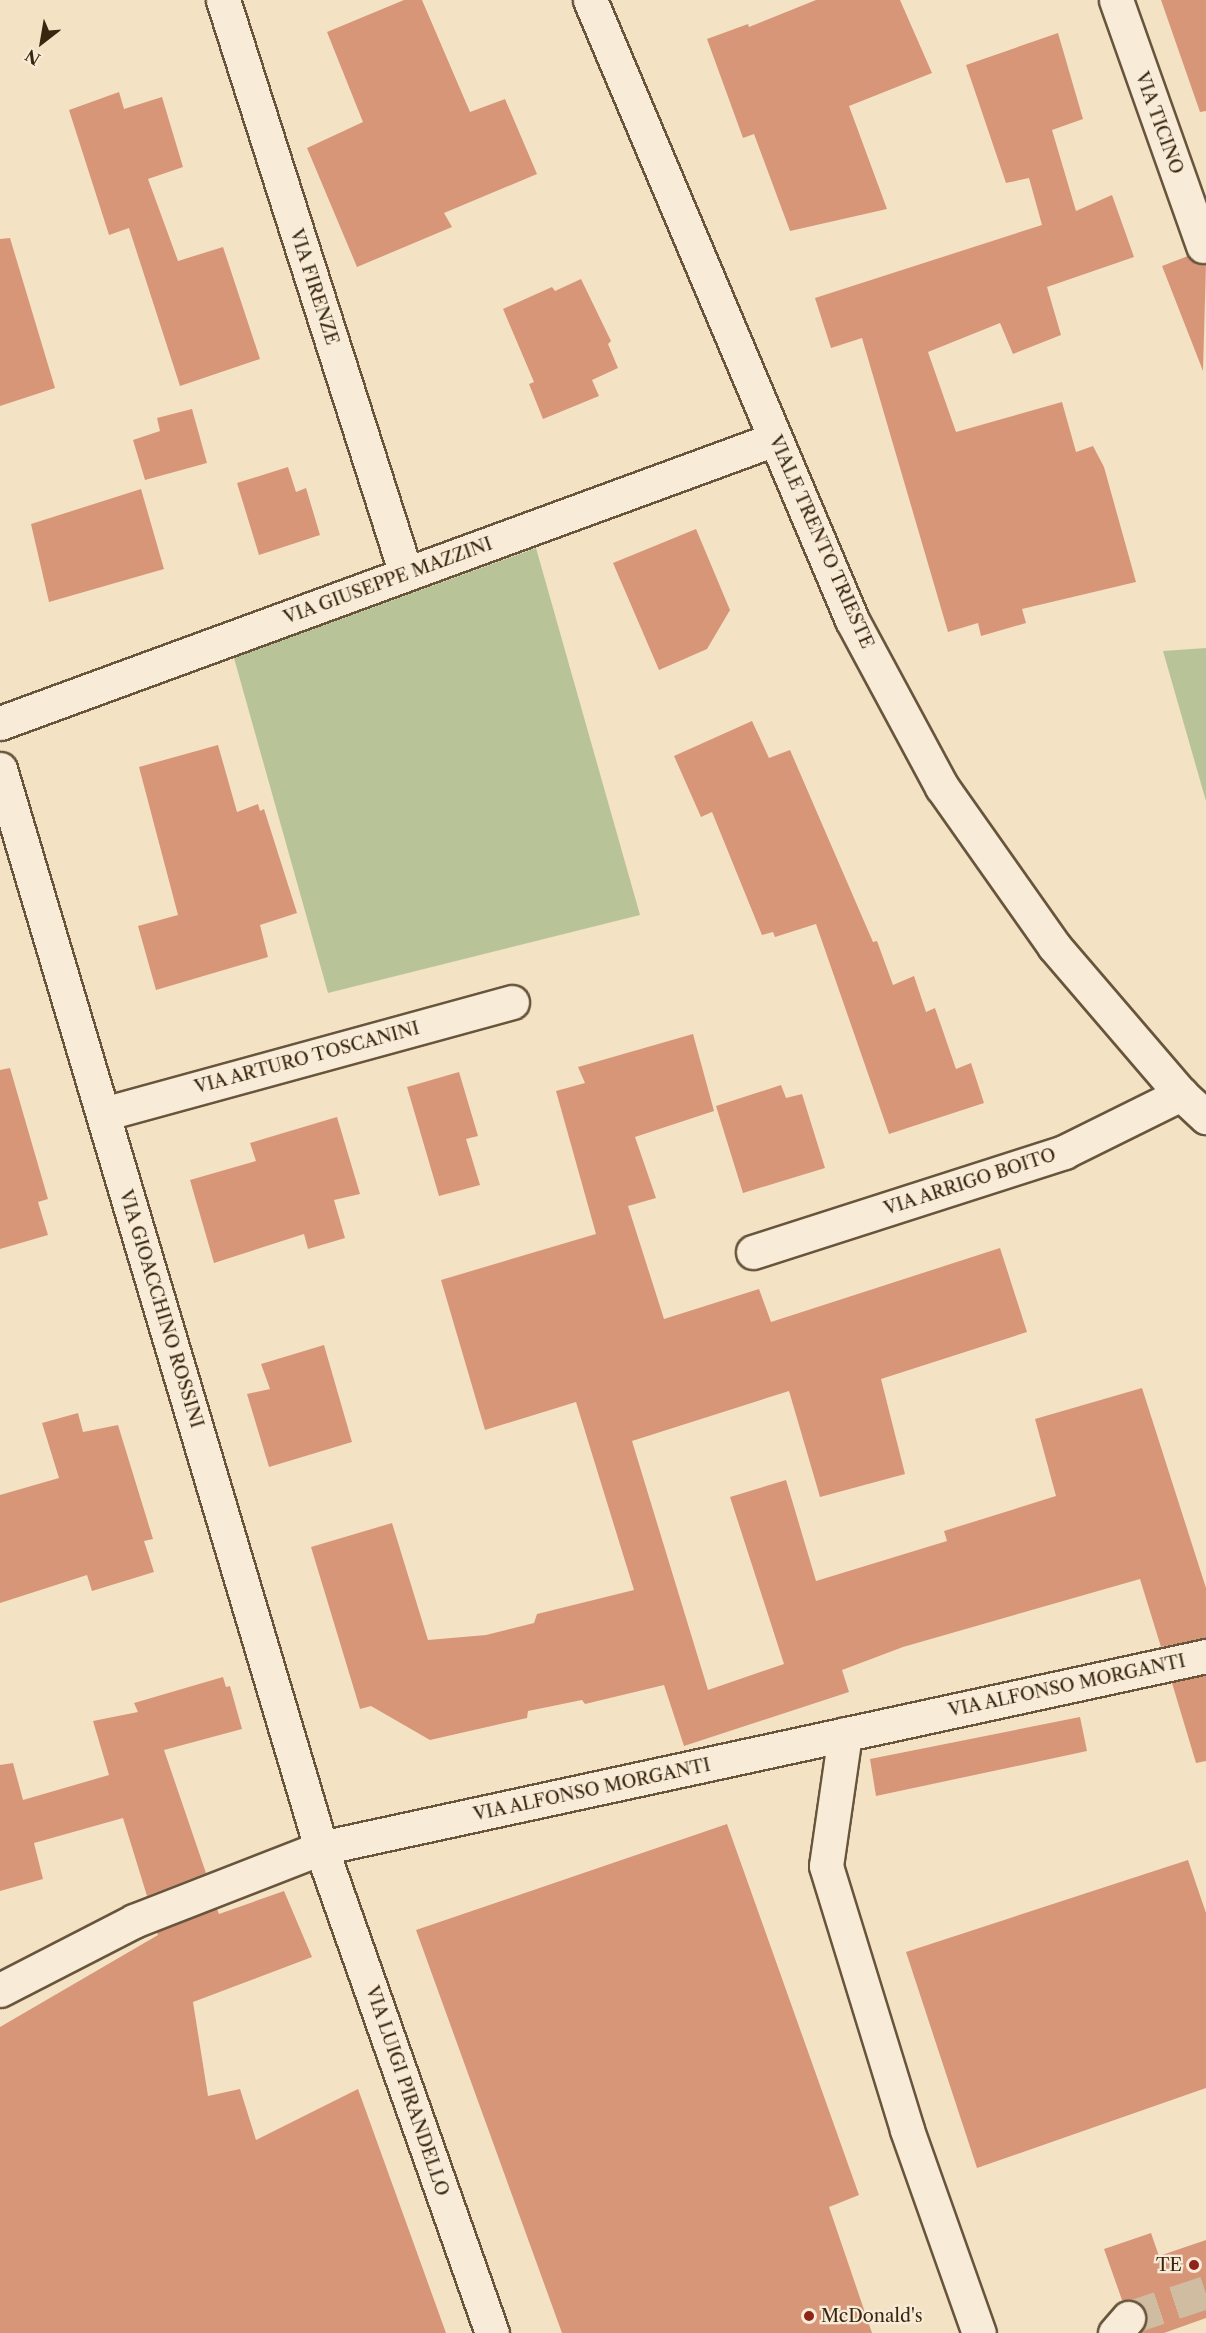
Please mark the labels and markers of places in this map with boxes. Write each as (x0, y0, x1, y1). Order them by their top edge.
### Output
place label: TE (1156, 2254, 1182, 2276)
marker: TE (1187, 2258, 1201, 2272)
place label: McDonald's (821, 2305, 922, 2327)
marker: McDonald's (802, 2309, 816, 2323)

